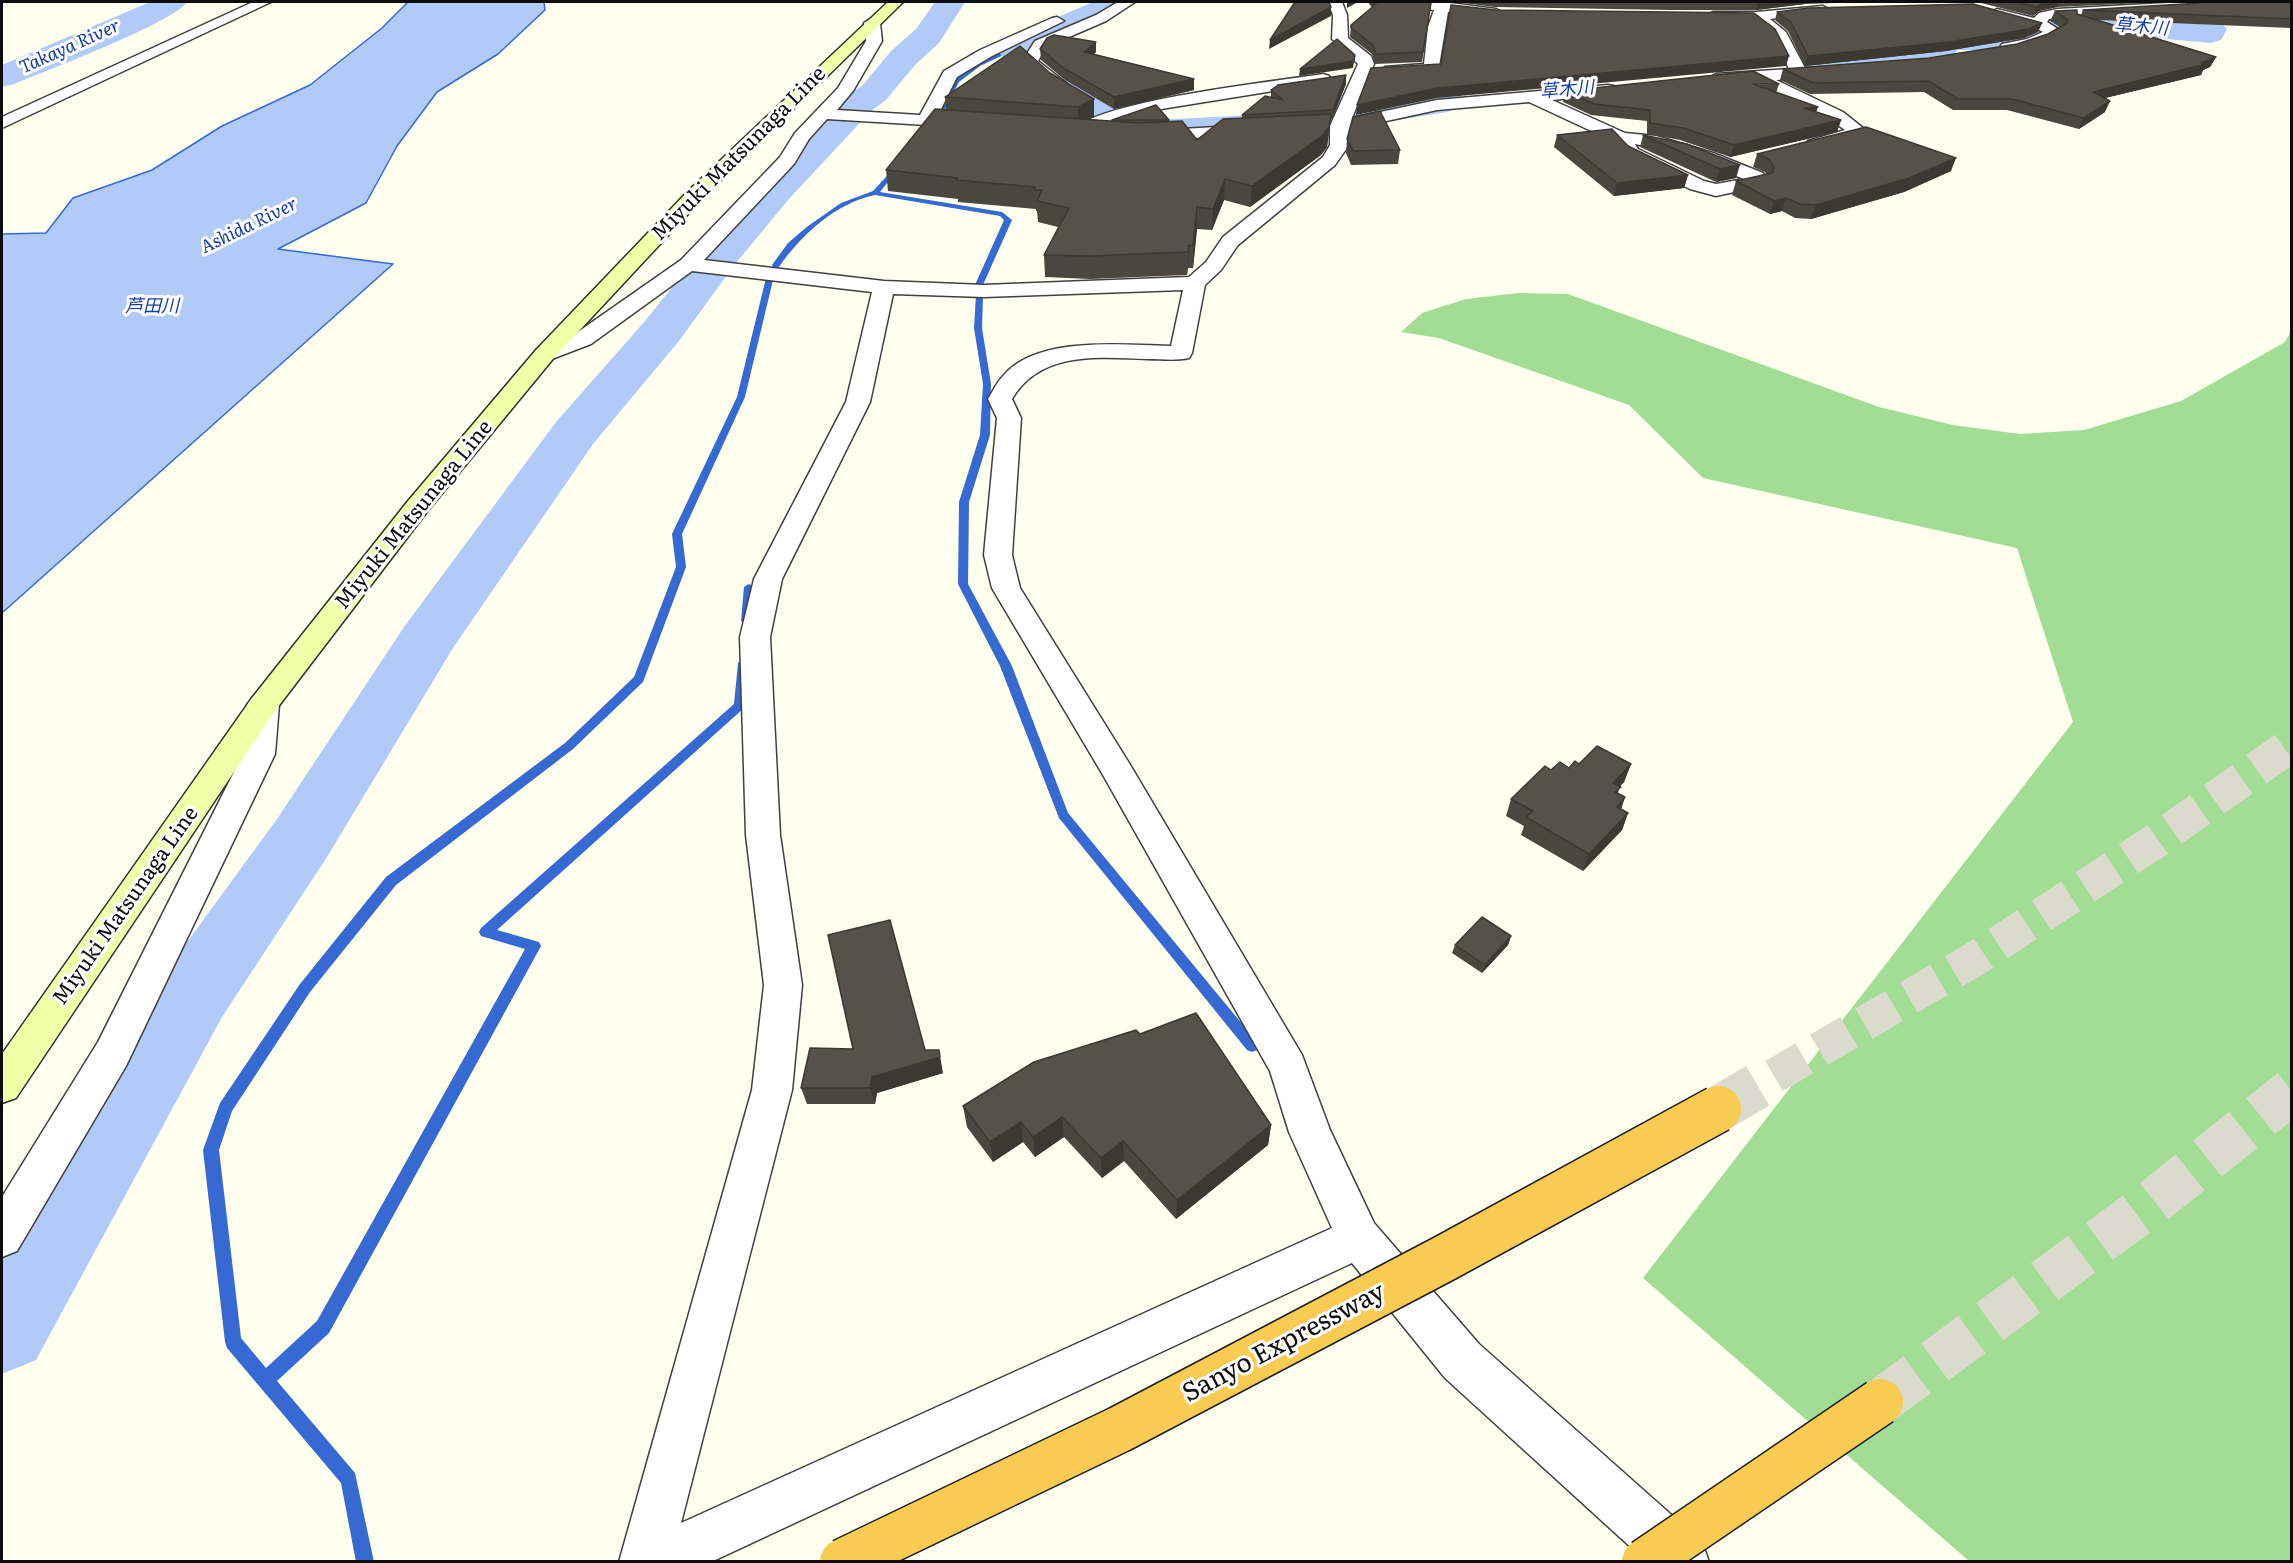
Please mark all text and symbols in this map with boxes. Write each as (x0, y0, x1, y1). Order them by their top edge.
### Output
water label: 草木川 (2113, 14, 2169, 40)
water label: Takaya River (16, 15, 124, 79)
street label: Miyuki Matsunaga Line (647, 62, 831, 246)
water label: 草木川 (1539, 77, 1595, 103)
water label: Ashida River (197, 193, 301, 259)
water label: 芦田川 (125, 296, 179, 318)
street label: Miyuki Matsunaga Line (330, 415, 498, 615)
street label: Miyuki Matsunaga Line (48, 802, 204, 1010)
street label: Sanyo Expressway (1177, 1276, 1391, 1410)

